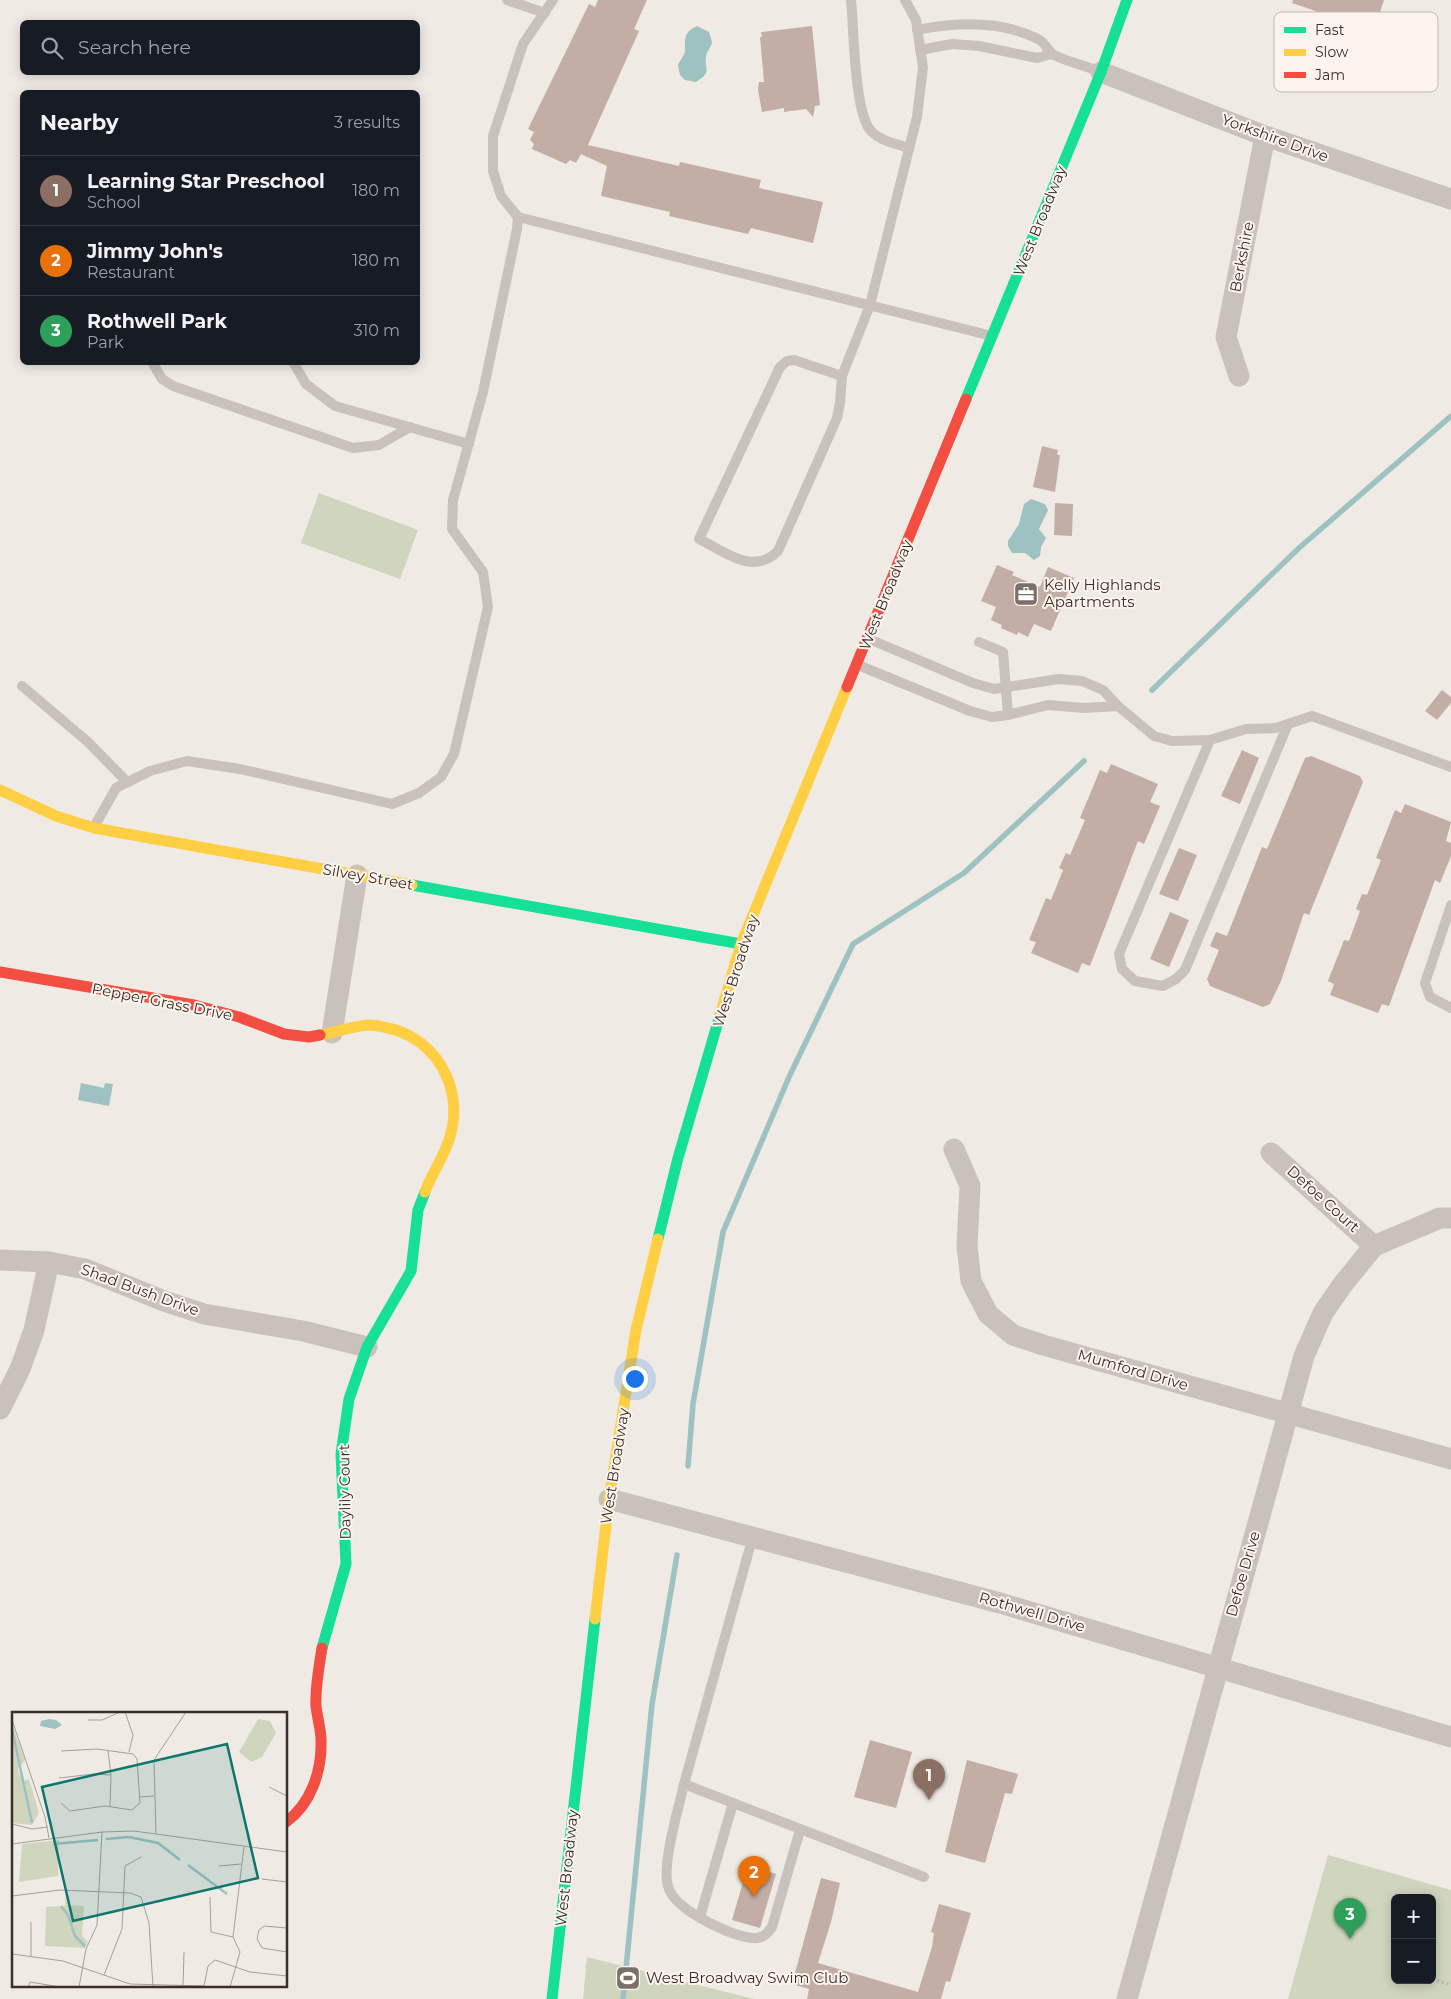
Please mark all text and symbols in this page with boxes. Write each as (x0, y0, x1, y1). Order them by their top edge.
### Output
legend (1274, 12, 1438, 92)
search box (20, 20, 420, 75)
text: Fast (1315, 21, 1345, 39)
icon: search (38, 34, 66, 62)
text: Search here (78, 36, 191, 59)
text: Slow (1315, 43, 1349, 61)
text: Jam (1314, 66, 1345, 84)
street label: Yorkshire Drive (1219, 109, 1331, 166)
text: Nearby (40, 110, 119, 135)
text: 3 results (334, 113, 400, 132)
street label: West Broadway (1009, 162, 1071, 279)
text: Learning Star Preschool (87, 170, 325, 193)
text: 1 (53, 181, 59, 200)
text: 180 m (352, 181, 400, 200)
text: School (87, 193, 141, 212)
street label: Berkshire (1225, 220, 1258, 294)
text: Jimmy John's (87, 240, 223, 263)
text: 2 (51, 251, 61, 270)
text: 180 m (352, 251, 400, 270)
text: Restaurant (87, 263, 175, 282)
text: Rothwell Park (87, 310, 227, 333)
text: 3 (51, 321, 61, 340)
text: 310 m (353, 321, 400, 340)
text: Park (87, 333, 124, 352)
street label: West Broadway (855, 536, 917, 653)
place label: Kelly Highlands Apartments (1044, 575, 1161, 611)
office icon: Kelly Highlands Apartments (1013, 581, 1039, 607)
street label: Silvey Street (321, 859, 415, 894)
street label: West Broadway (708, 911, 763, 1030)
street label: Pepper Grass Drive (90, 979, 234, 1024)
street label: Defoe Court (1283, 1161, 1363, 1236)
street label: Shad Bush Drive (78, 1259, 202, 1320)
street label: Mumford Drive (1076, 1345, 1191, 1394)
your location (622, 1366, 648, 1392)
street label: West Broadway (596, 1406, 633, 1525)
street label: Daylily Court (334, 1444, 355, 1540)
street label: Defoe Drive (1221, 1529, 1264, 1619)
street label: Rothwell Drive (977, 1587, 1087, 1636)
inset map (12, 1712, 288, 1986)
pin: 1 (913, 1759, 945, 1800)
street label: West Broadway (551, 1808, 582, 1927)
pin: 2 (738, 1856, 770, 1897)
map controls (1391, 1894, 1436, 1984)
button: + (1391, 1894, 1436, 1939)
pin: 3 (1334, 1898, 1366, 1939)
button: − (1391, 1939, 1436, 1984)
sports icon: West Broadway Swim Club (615, 1965, 641, 1991)
place label: West Broadway Swim Club (646, 1968, 848, 1987)

